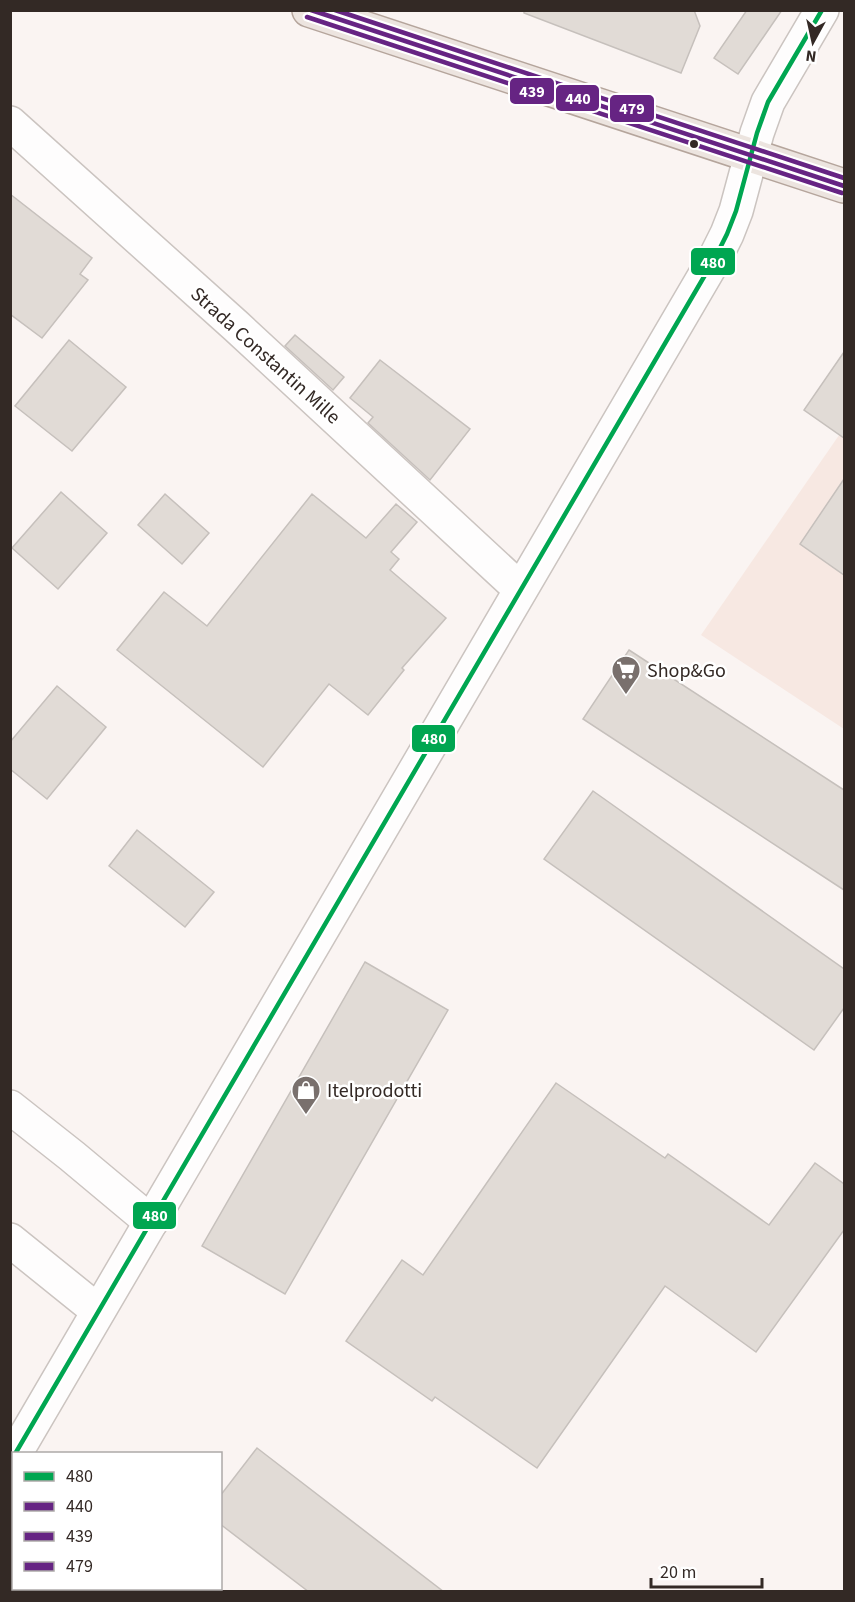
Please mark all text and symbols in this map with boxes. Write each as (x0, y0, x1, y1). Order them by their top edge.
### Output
north arrow (783, 12, 843, 72)
text: N (804, 44, 818, 67)
line badge: 439 (509, 77, 555, 105)
text: 439 (519, 81, 545, 103)
line badge: 440 (555, 84, 600, 112)
text: 440 (565, 88, 591, 110)
line badge: 479 (609, 94, 655, 123)
text: 479 (619, 98, 645, 120)
unlabelled marker (688, 138, 700, 150)
line badge: 480 (690, 247, 736, 276)
text: 480 (700, 252, 726, 274)
street label: Strada Constantin Mille (184, 281, 347, 431)
supermarket icon: Shop&Go (610, 654, 642, 696)
place label: Shop&Go (647, 657, 726, 685)
line badge: 480 (411, 724, 456, 753)
text: 480 (421, 728, 447, 750)
shop icon: Itelprodotti (290, 1074, 322, 1116)
place label: Itelprodotti (327, 1077, 422, 1105)
line badge: 480 (132, 1201, 177, 1230)
text: 480 (142, 1205, 168, 1227)
legend (12, 1452, 222, 1590)
text: 480 (66, 1464, 93, 1489)
text: 440 (66, 1494, 93, 1519)
text: 439 (66, 1524, 93, 1549)
scale bar (651, 1551, 762, 1589)
text: 479 (66, 1554, 93, 1579)
text: 20 m (660, 1560, 696, 1585)

